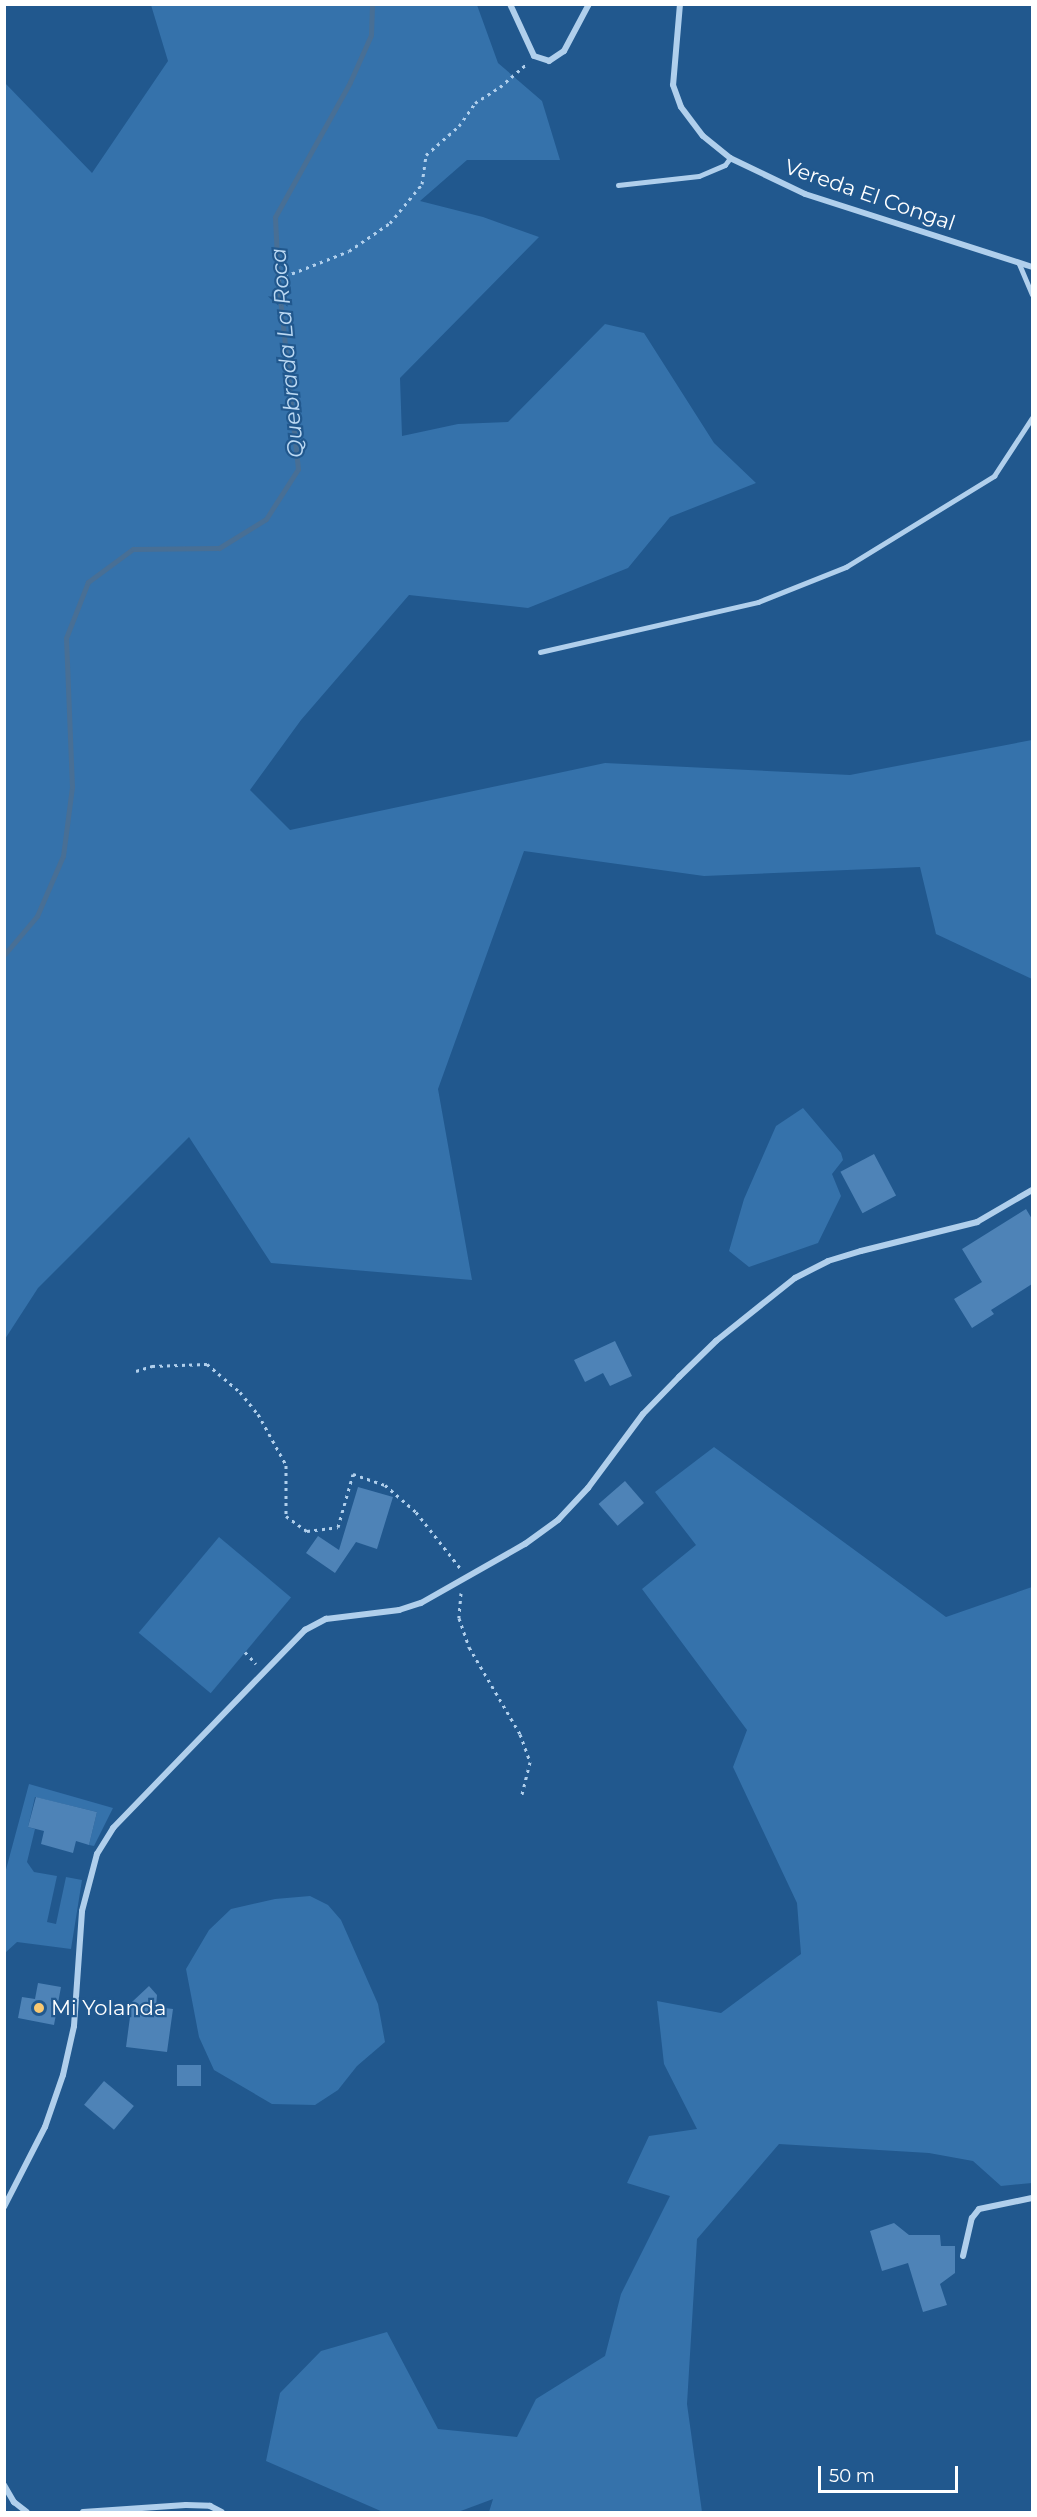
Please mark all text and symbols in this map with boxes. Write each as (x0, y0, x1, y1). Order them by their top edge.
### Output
street label: Vereda El Congal (781, 154, 959, 236)
water label: Quebrada La Roca (265, 247, 309, 459)
place label: Mi Yolanda (51, 1995, 166, 2021)
marker: Mi Yolanda (32, 2001, 46, 2015)
scale bar (821, 2454, 960, 2492)
text: 50 m (829, 2465, 875, 2487)

